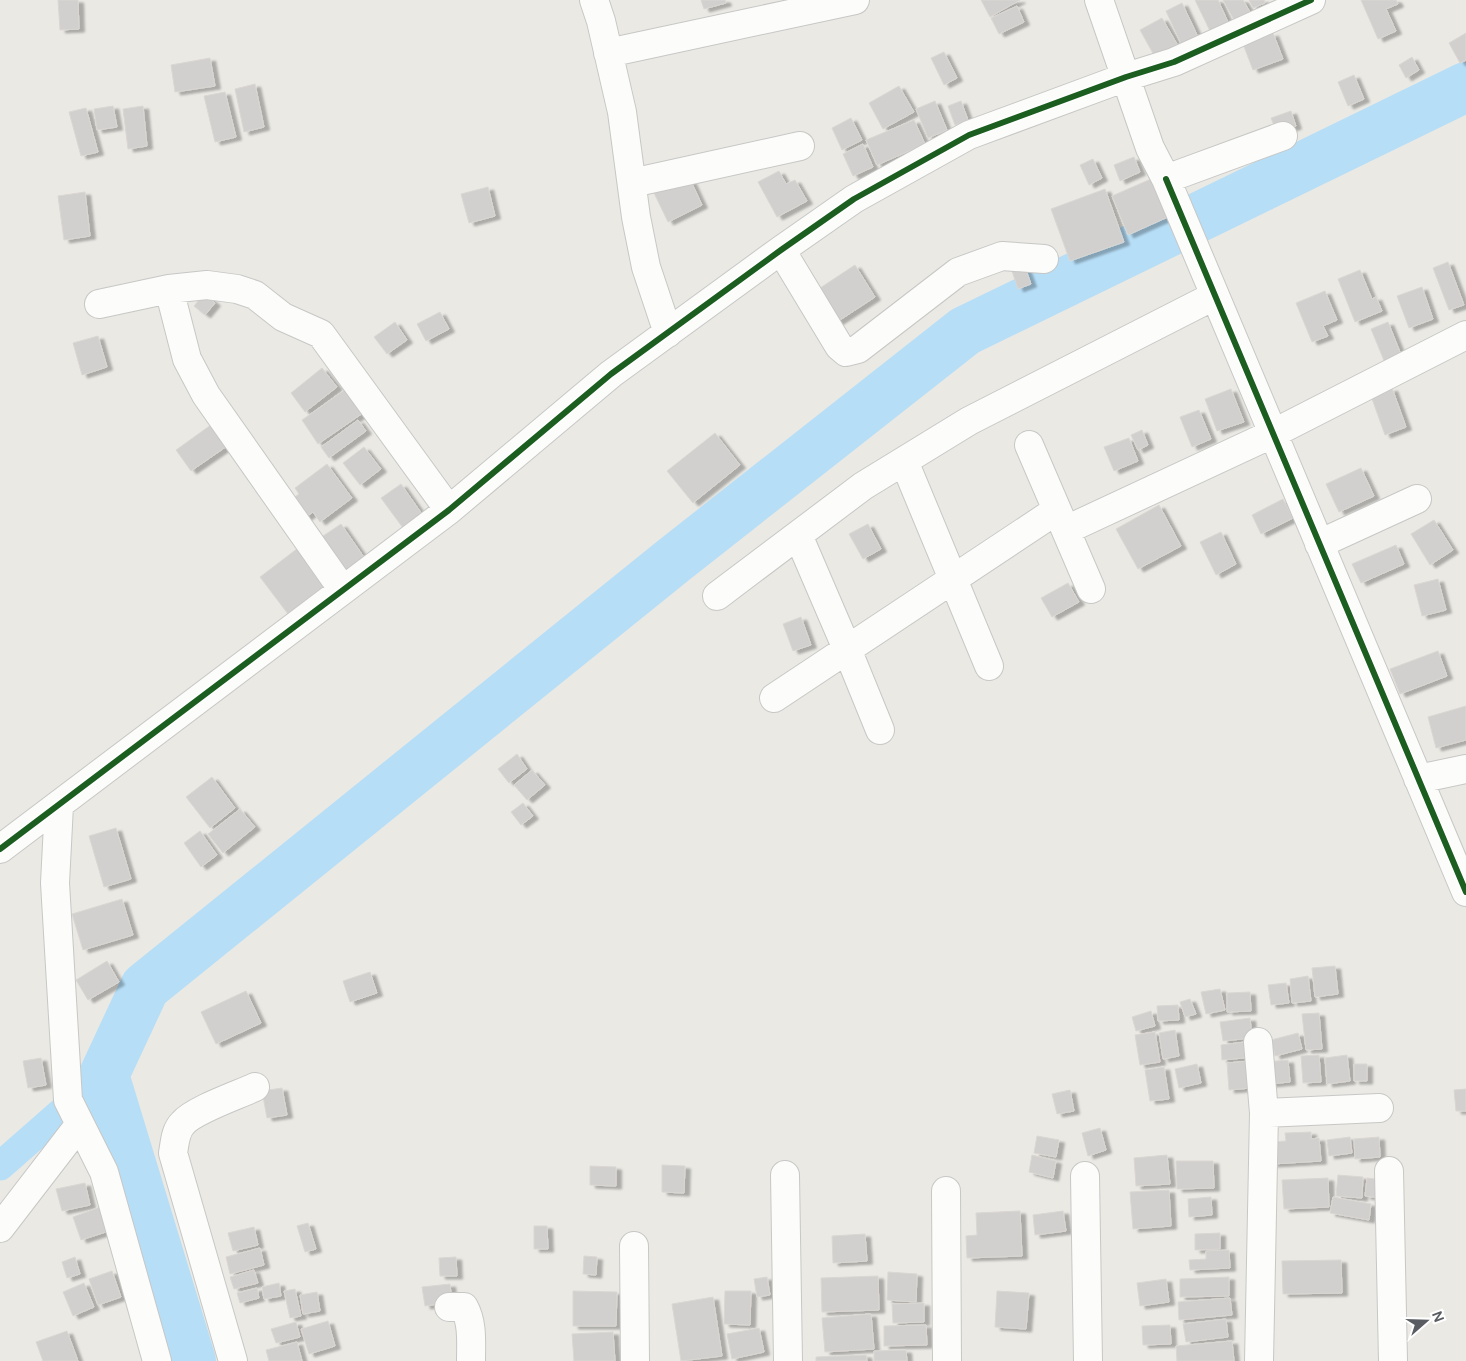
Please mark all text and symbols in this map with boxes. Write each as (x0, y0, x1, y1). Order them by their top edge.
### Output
north arrow (1401, 1296, 1451, 1346)
text: N (1428, 1309, 1448, 1324)

